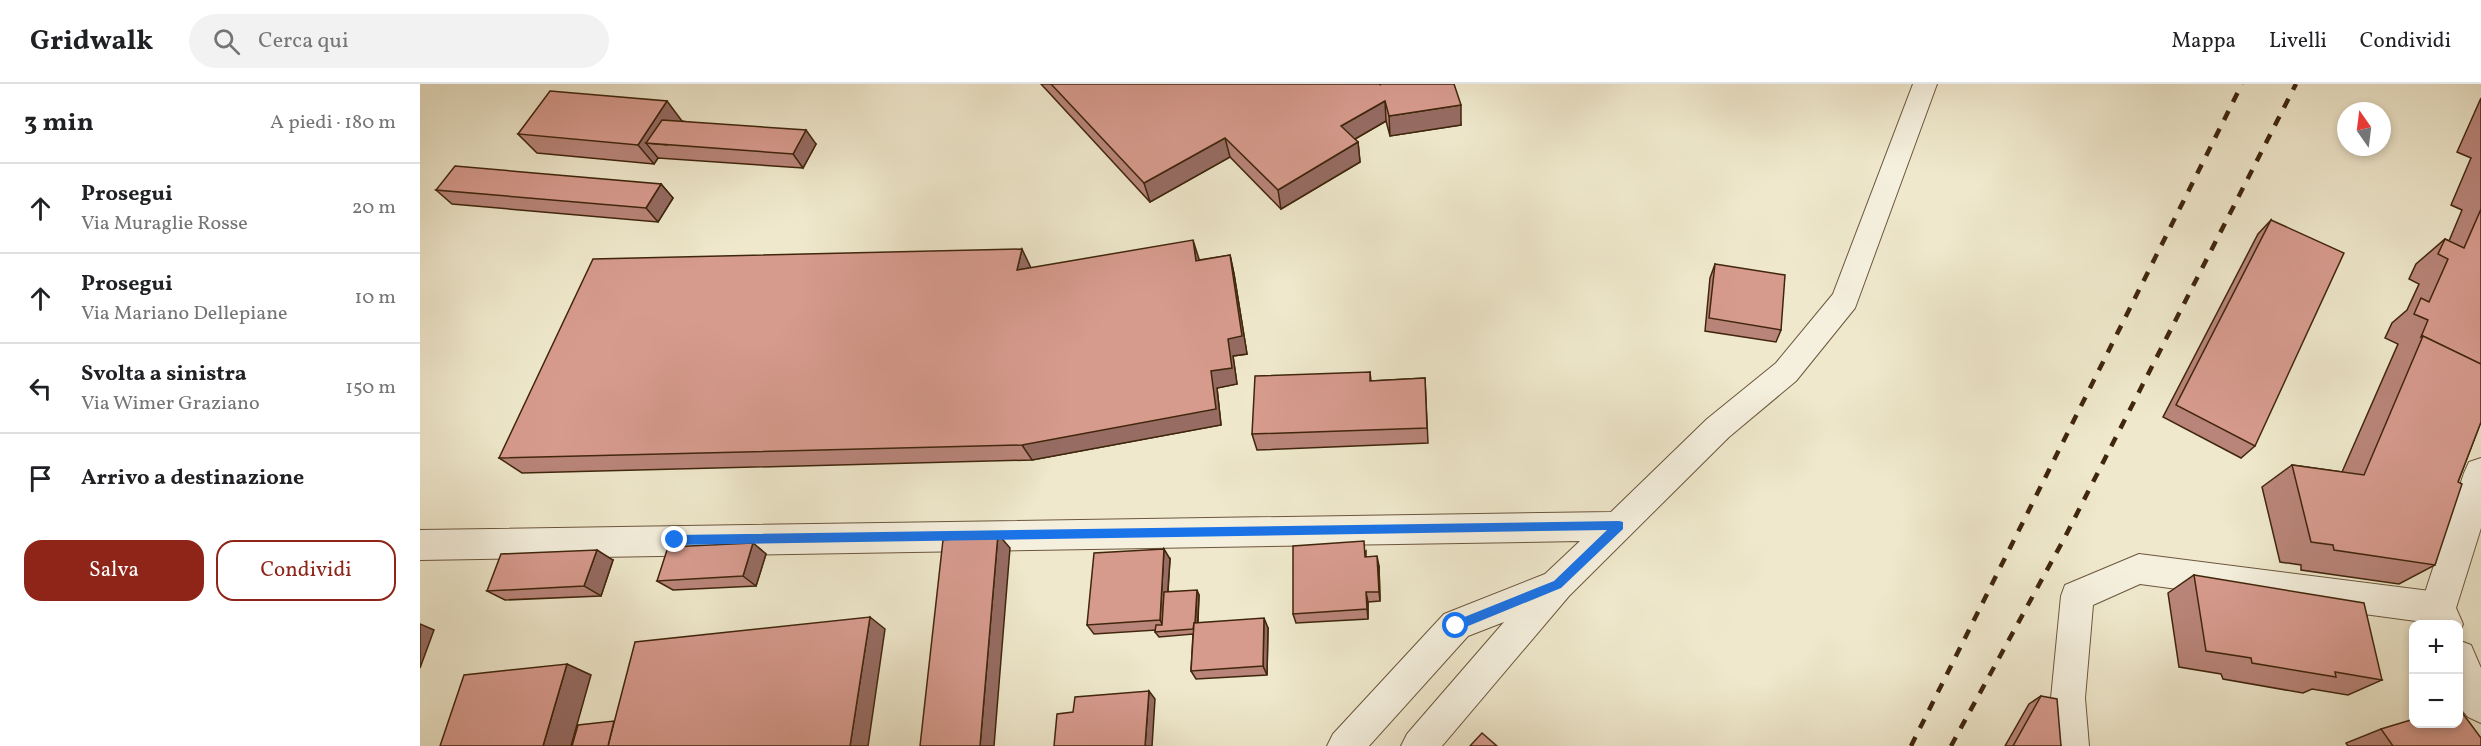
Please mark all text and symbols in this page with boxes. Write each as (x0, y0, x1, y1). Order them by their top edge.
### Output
search box (189, 14, 609, 68)
text: Gridwalk (30, 22, 153, 61)
icon: search (210, 25, 243, 58)
text: Cerca qui (258, 26, 349, 57)
text: Mappa (2171, 27, 2236, 56)
text: Livelli (2269, 27, 2327, 56)
text: Condividi (2360, 27, 2451, 56)
north arrow (2337, 102, 2391, 156)
text: 3 min (24, 105, 94, 141)
text: A piedi · 180 m (270, 109, 396, 137)
text: Prosegui (81, 179, 173, 210)
icon: ahead (24, 192, 57, 225)
text: 20 m (352, 194, 396, 222)
text: Via Muraglie Rosse (81, 210, 248, 238)
text: Prosegui (81, 269, 173, 300)
icon: ahead (24, 282, 57, 315)
text: 10 m (355, 284, 396, 312)
text: Via Mariano Dellepiane (81, 300, 288, 328)
text: Svolta a sinistra (81, 359, 247, 390)
icon: left (24, 372, 57, 405)
text: 150 m (345, 374, 396, 402)
text: Via Wimer Graziano (81, 390, 260, 418)
icon: arrive (24, 462, 57, 495)
text: Arrivo a destinazione (81, 463, 304, 494)
route end (661, 526, 687, 552)
button: Salva (24, 540, 204, 601)
button: Condividi (216, 540, 396, 601)
route start (1442, 612, 1468, 638)
map controls (2409, 620, 2463, 728)
button: + (2409, 620, 2463, 674)
button: − (2409, 674, 2463, 728)

